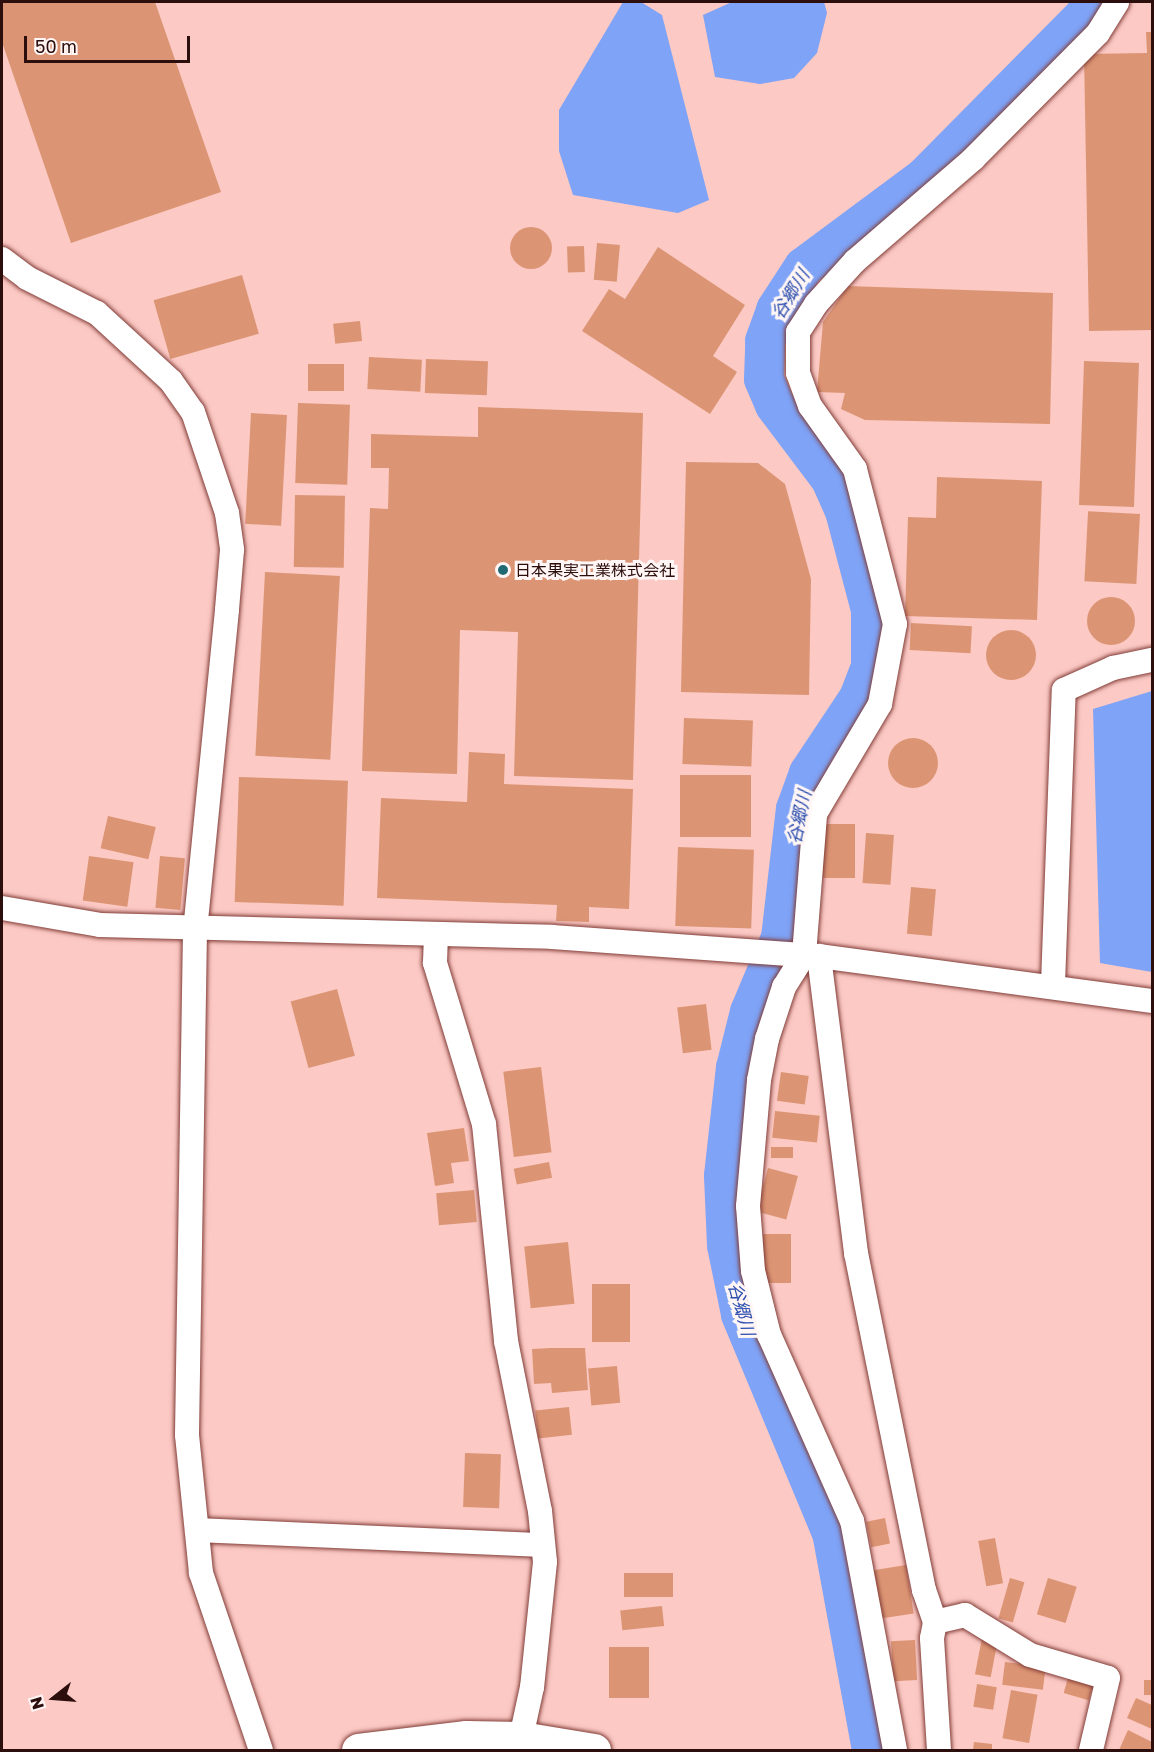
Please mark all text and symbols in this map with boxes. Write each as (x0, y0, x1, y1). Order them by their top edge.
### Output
scale bar (27, 24, 194, 62)
text: 50 m (35, 35, 77, 57)
water label: 谷郷川 (767, 265, 813, 323)
place label: 日本果実工業株式会社 (515, 560, 675, 580)
marker: 日本果実工業株式会社 (496, 563, 510, 577)
water label: 谷郷川 (783, 788, 815, 846)
water label: 谷郷川 (725, 1280, 759, 1338)
north arrow (24, 1668, 84, 1728)
text: N (25, 1695, 48, 1712)

